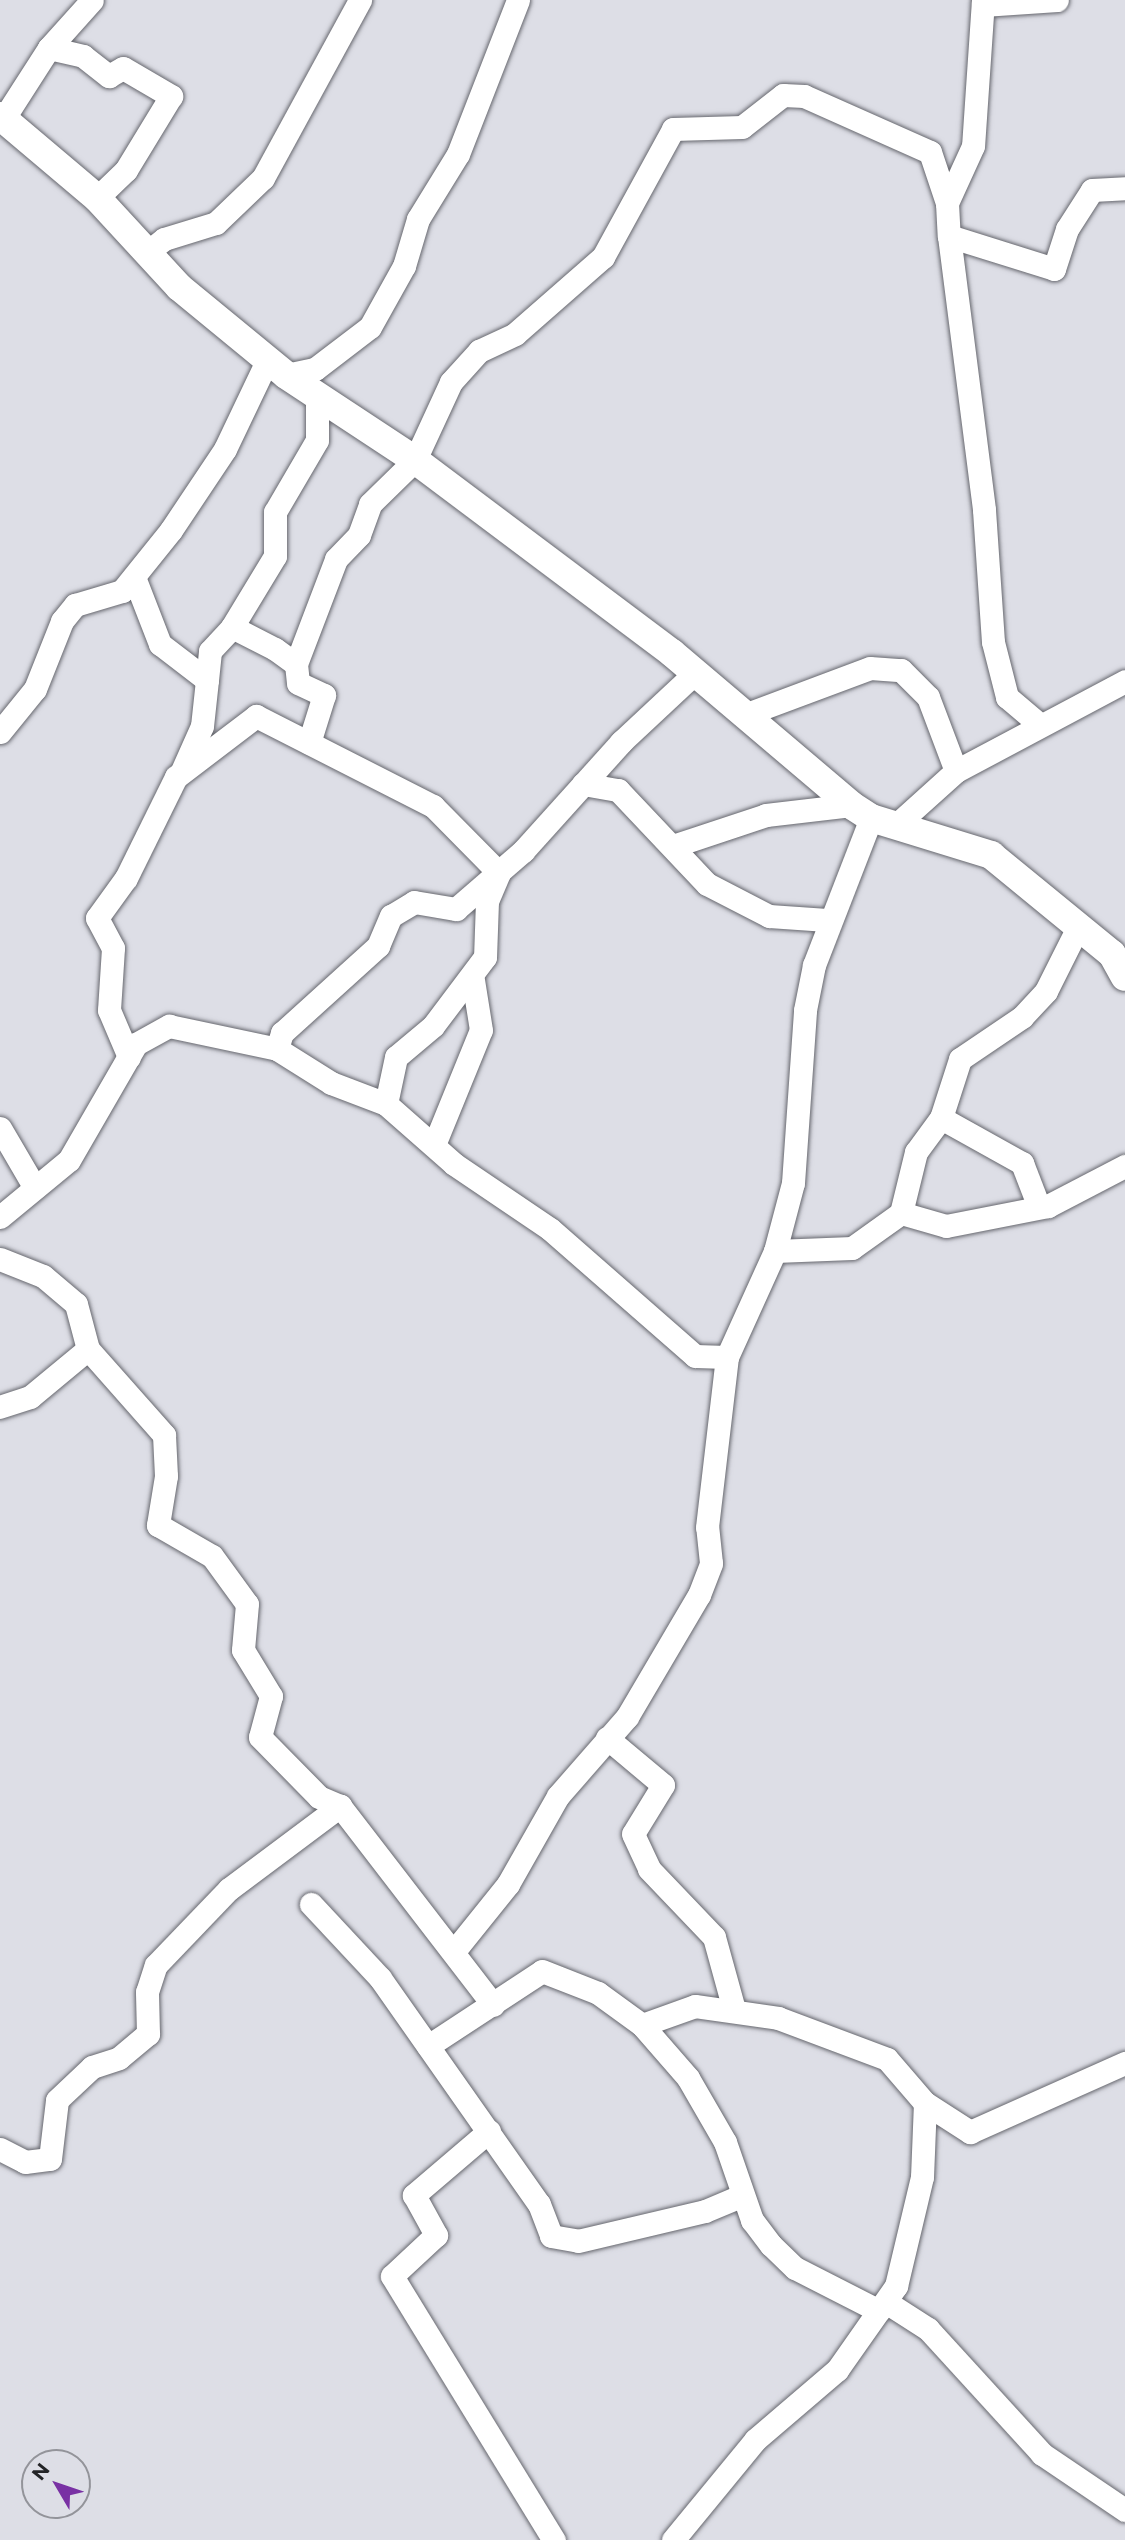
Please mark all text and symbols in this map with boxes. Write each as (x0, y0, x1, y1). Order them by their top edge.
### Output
north arrow (21, 2449, 91, 2519)
text: N (27, 2459, 55, 2485)

